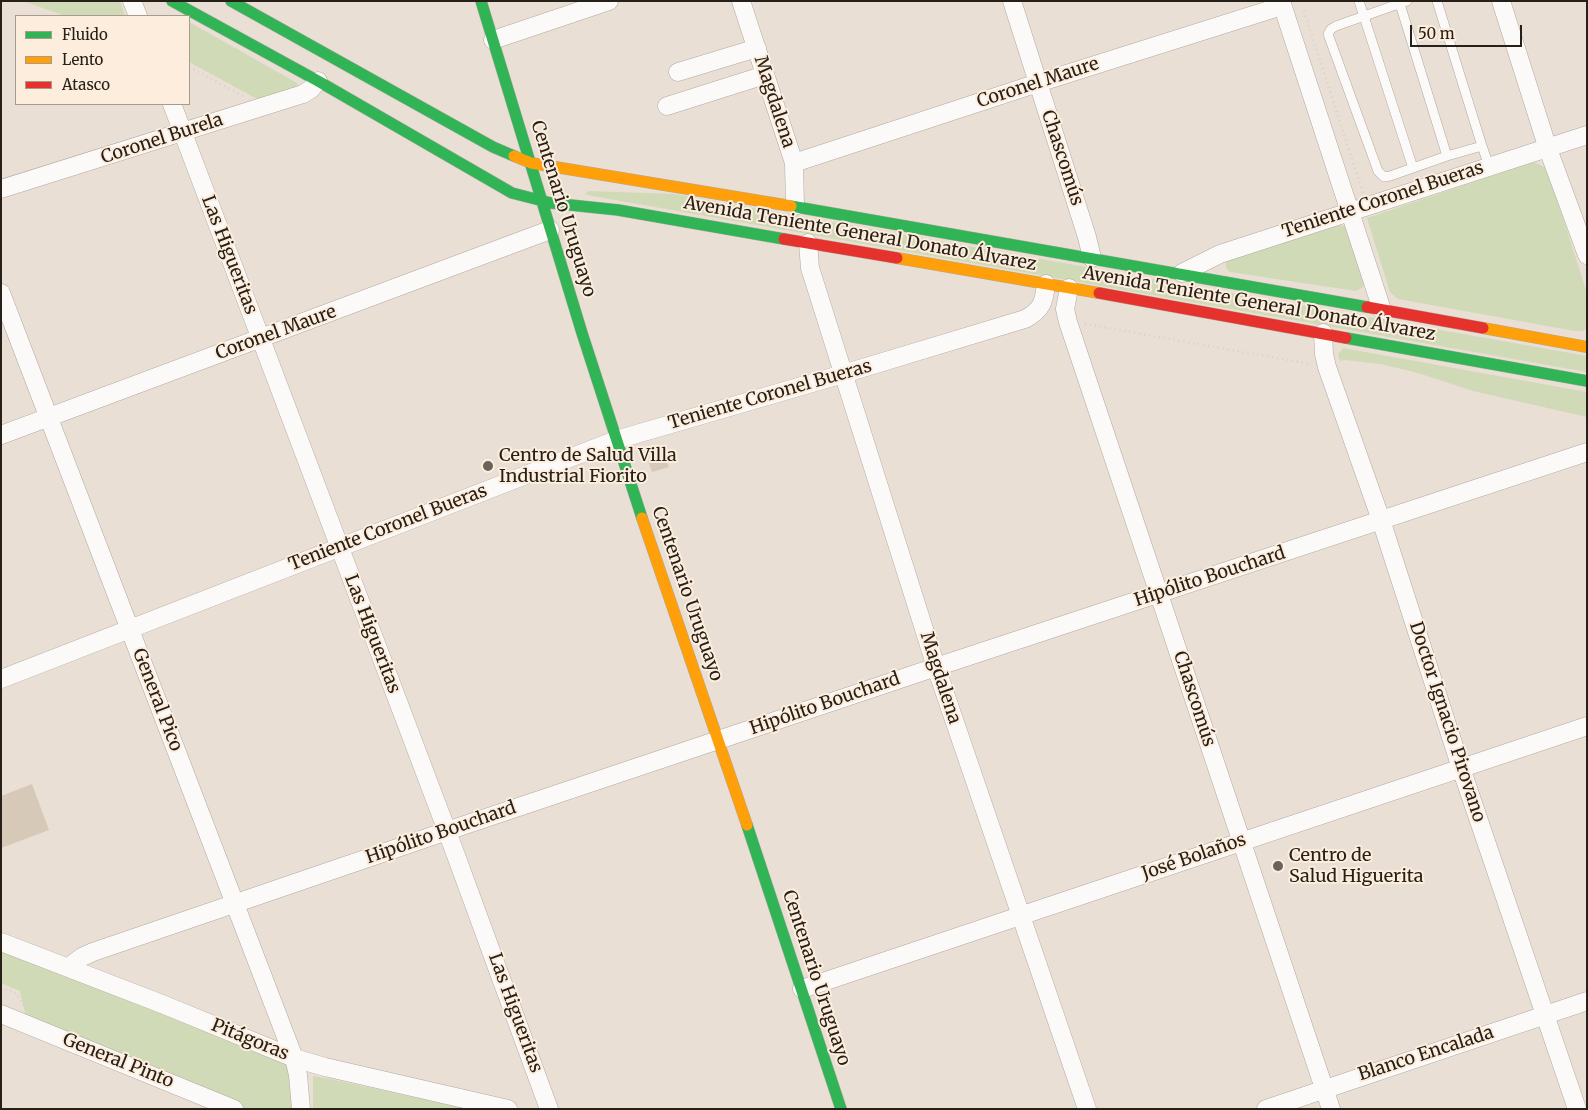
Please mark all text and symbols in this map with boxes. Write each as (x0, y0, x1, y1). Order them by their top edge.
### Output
legend (15, 15, 190, 105)
scale bar (1413, 15, 1526, 47)
text: 50 m (1418, 24, 1455, 43)
text: Fluido (62, 25, 108, 44)
text: Lento (62, 50, 103, 69)
street label: Magdalena (749, 53, 799, 151)
street label: Coronel Maure (974, 53, 1102, 113)
text: Atasco (62, 75, 110, 94)
street label: Chascomús (1036, 108, 1088, 208)
street label: Coronel Burela (98, 109, 226, 169)
street label: Centenario Uruguayo (526, 118, 600, 300)
street label: Teniente Coronel Bueras (1279, 157, 1487, 243)
street label: Avenida Teniente General Donato Álvarez (682, 192, 1038, 276)
street label: Las Higueritas (196, 193, 262, 317)
street label: Avenida Teniente General Donato Álvarez (1081, 262, 1437, 346)
street label: Coronel Maure (213, 301, 339, 365)
street label: Teniente Coronel Bueras (666, 356, 874, 434)
place label: Centro de Salud Villa Industrial Fiorito (499, 445, 677, 488)
marker: Centro de Salud Villa Industrial Fiorito (481, 459, 495, 473)
street label: Teniente Coronel Bueras (286, 480, 490, 576)
street label: Centenario Uruguayo (647, 504, 727, 684)
street label: Hipólito Bouchard (1132, 542, 1288, 612)
street label: Las Higueritas (339, 572, 405, 696)
street label: Doctor Ignacio Pirovano (1404, 619, 1490, 825)
street label: Magdalena (915, 629, 965, 727)
street label: General Pico (127, 646, 187, 754)
street label: Chascomús (1168, 649, 1220, 749)
street label: Hipólito Bouchard (747, 668, 903, 740)
street label: Hipólito Bouchard (363, 797, 519, 869)
street label: José Bolaños (1139, 829, 1249, 885)
place label: Centro de Salud Higuerita (1289, 845, 1424, 888)
marker: Centro de Salud Higuerita (1271, 859, 1285, 873)
street label: Centenario Uruguayo (777, 888, 855, 1068)
street label: Las Higueritas (483, 950, 547, 1076)
street label: Pitágoras (208, 1015, 292, 1065)
street label: Blanco Encalada (1356, 1022, 1496, 1086)
street label: General Pinto (59, 1029, 177, 1093)

